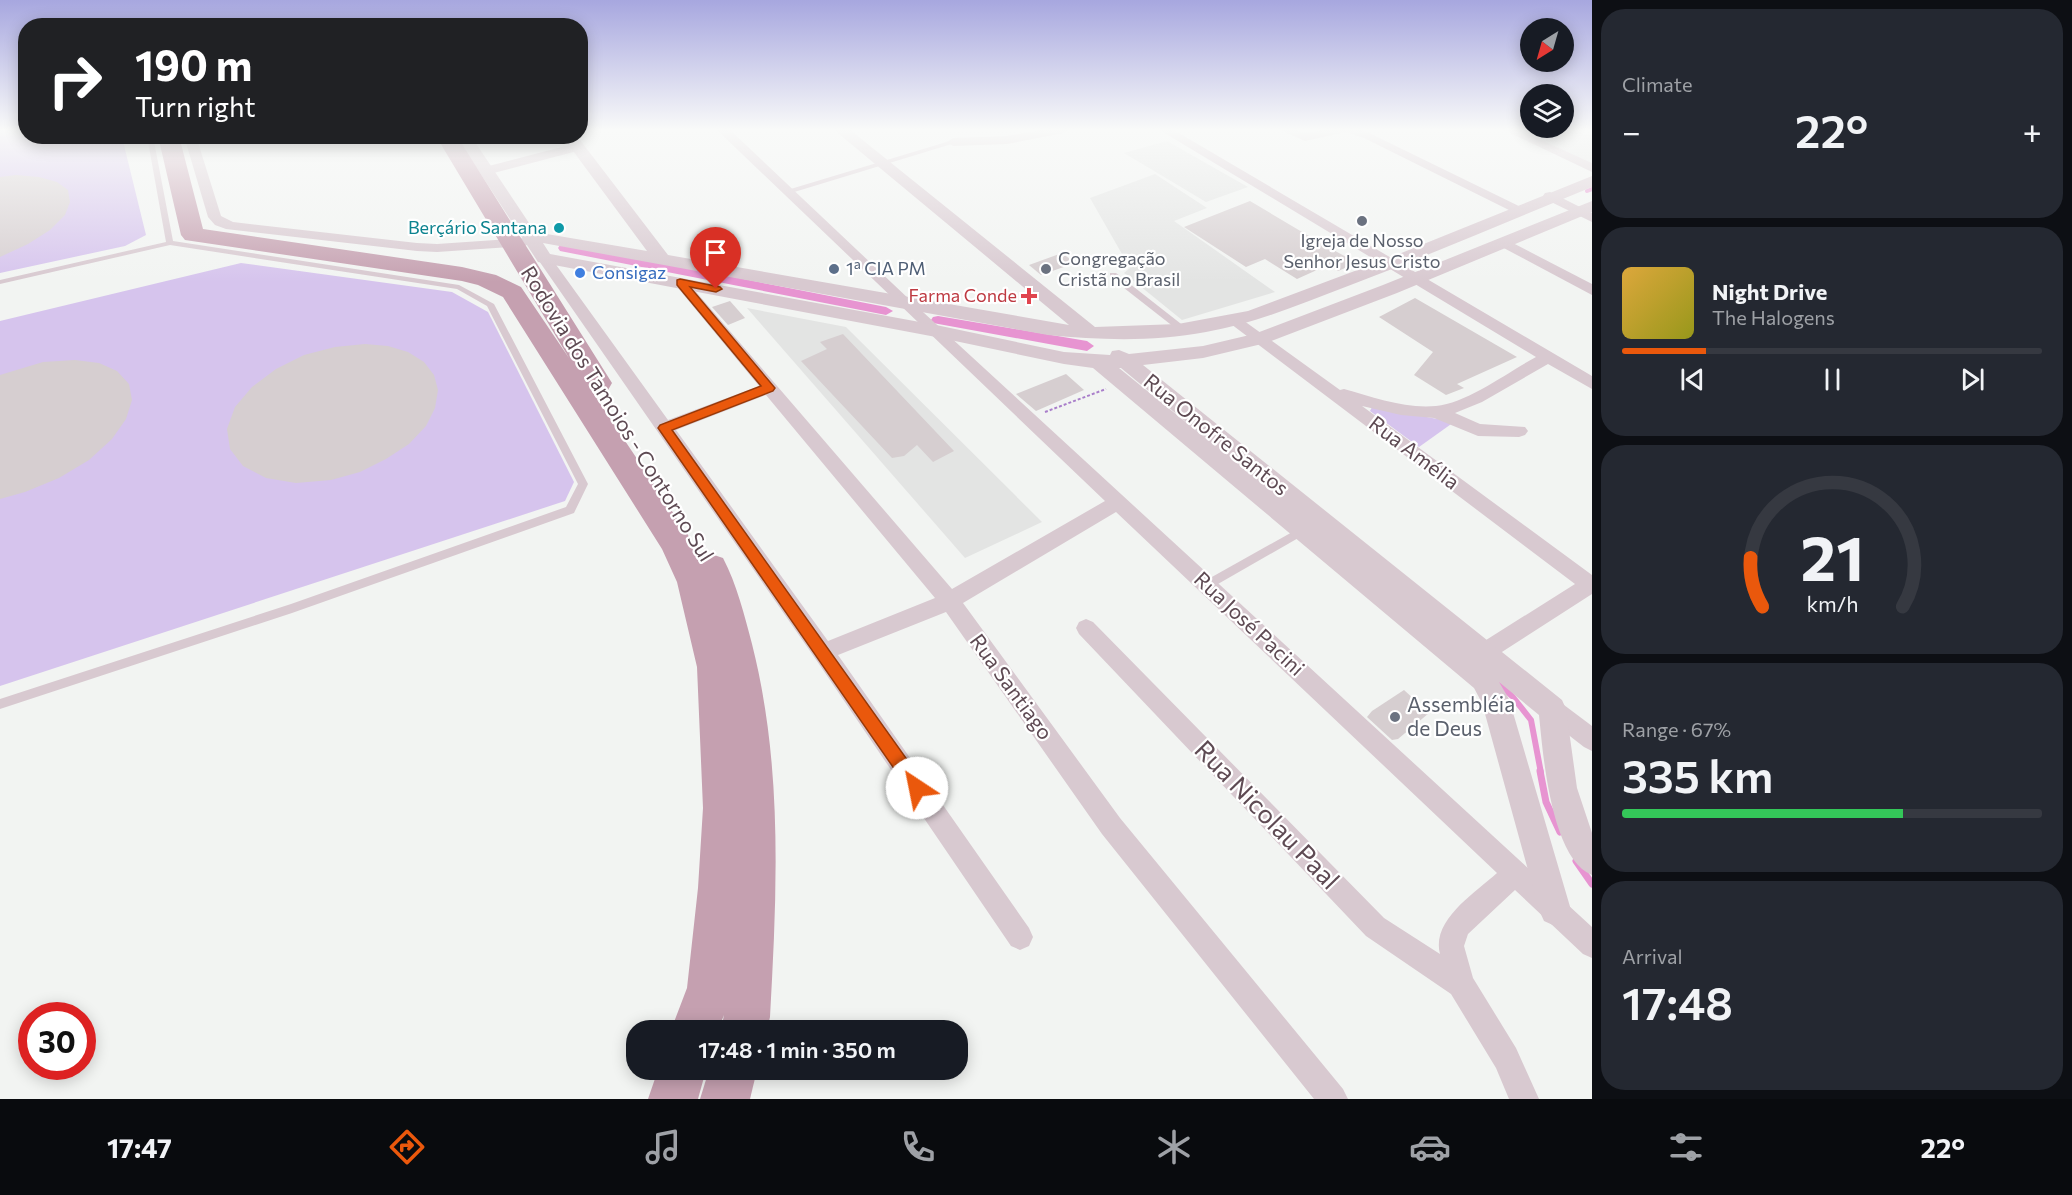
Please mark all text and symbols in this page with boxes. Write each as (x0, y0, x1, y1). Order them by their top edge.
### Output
north arrow (1520, 18, 1574, 72)
map controls (1520, 18, 1574, 138)
text: 190 m (135, 38, 253, 90)
icon: right (36, 42, 114, 120)
text: Climate (1622, 72, 1692, 96)
button: layers (1520, 84, 1574, 138)
text: Turn right (135, 90, 255, 123)
text: 22° (1795, 102, 1868, 157)
text: − (1622, 110, 1641, 151)
text: + (2023, 110, 2042, 151)
marker: Igreja de Nosso Senhor Jesus Cristo (1355, 214, 1369, 228)
place label: Berçário Santana (408, 216, 547, 238)
marker: Berçário Santana (552, 221, 566, 235)
pin (690, 227, 741, 289)
place label: Igreja de Nosso Senhor Jesus Cristo (1284, 229, 1440, 272)
icon: arrive (699, 236, 732, 269)
place label: Congregação Cristã no Brasil (1058, 247, 1180, 290)
place label: 1ª CIA PM (846, 257, 926, 279)
street label: Rodovia dos Tamoios - Contorno Sul (517, 261, 720, 565)
place label: Consigaz (592, 261, 666, 283)
marker: 1ª CIA PM (827, 262, 841, 276)
marker: Congregação Cristã no Brasil (1039, 262, 1053, 276)
marker: Consigaz (573, 266, 587, 280)
text: Night Drive (1712, 278, 1827, 305)
place label: Farma Conde (909, 284, 1017, 306)
marker: Farma Conde (1022, 289, 1036, 303)
text: The Halogens (1712, 305, 1835, 329)
icon: previous (1676, 363, 1709, 396)
icon: pause (1816, 363, 1849, 396)
icon: next (1956, 363, 1989, 396)
street label: Rua Onofre Santos (1139, 368, 1295, 500)
street label: Rua Amélia (1365, 410, 1465, 494)
text: 21 (1800, 518, 1864, 594)
street label: Rua José Pacini (1190, 566, 1310, 680)
text: km/h (1806, 590, 1858, 616)
street label: Rua Santiago (965, 628, 1059, 744)
place label: Assembléia de Deus (1407, 691, 1515, 740)
marker: Assembléia de Deus (1388, 710, 1402, 724)
text: Range · 67% (1622, 717, 1731, 741)
street label: Rua Nicolau Paal (1189, 733, 1347, 895)
text: 335 km (1622, 747, 1773, 802)
position arrow (885, 756, 949, 820)
text: Arrival (1622, 944, 1683, 968)
text: 17:48 (1622, 974, 1733, 1029)
speed limit sign: 30 (18, 1002, 96, 1080)
text: 17:48 · 1 min · 350 m (698, 1036, 896, 1063)
icon: directions (386, 1126, 428, 1168)
icon: music (642, 1126, 684, 1168)
icon: phone (897, 1126, 939, 1168)
icon: climate (1153, 1126, 1195, 1168)
icon: car (1409, 1126, 1451, 1168)
icon: filters (1665, 1126, 1707, 1168)
text: 17:47 (107, 1131, 172, 1164)
text: 22° (1921, 1131, 1965, 1164)

